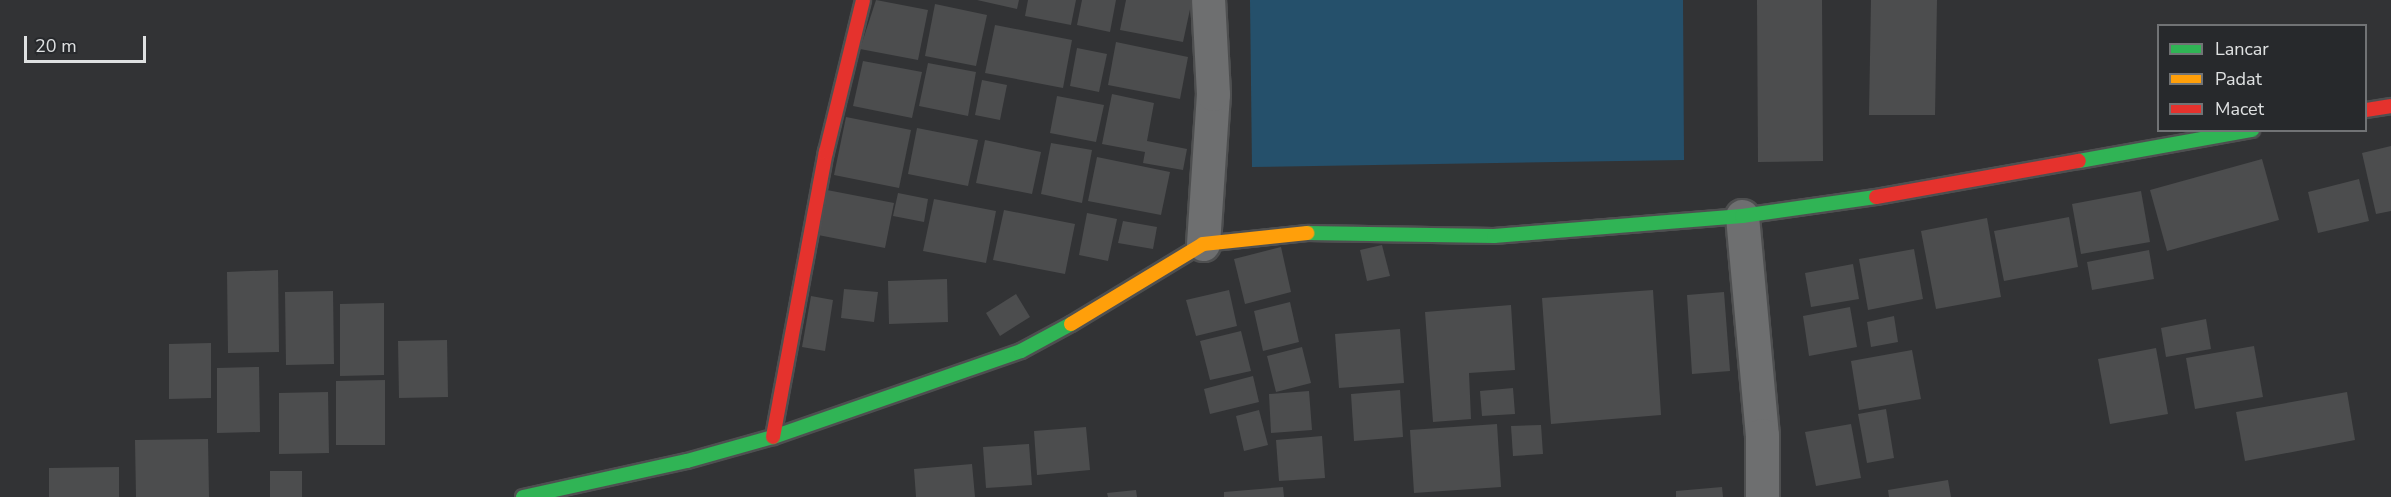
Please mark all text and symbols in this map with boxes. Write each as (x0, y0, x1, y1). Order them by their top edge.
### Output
scale bar (27, 24, 148, 62)
legend (2157, 24, 2367, 132)
text: 20 m (35, 34, 77, 58)
text: Lancar (2215, 37, 2269, 61)
text: Padat (2215, 67, 2262, 91)
text: Macet (2215, 97, 2264, 121)

